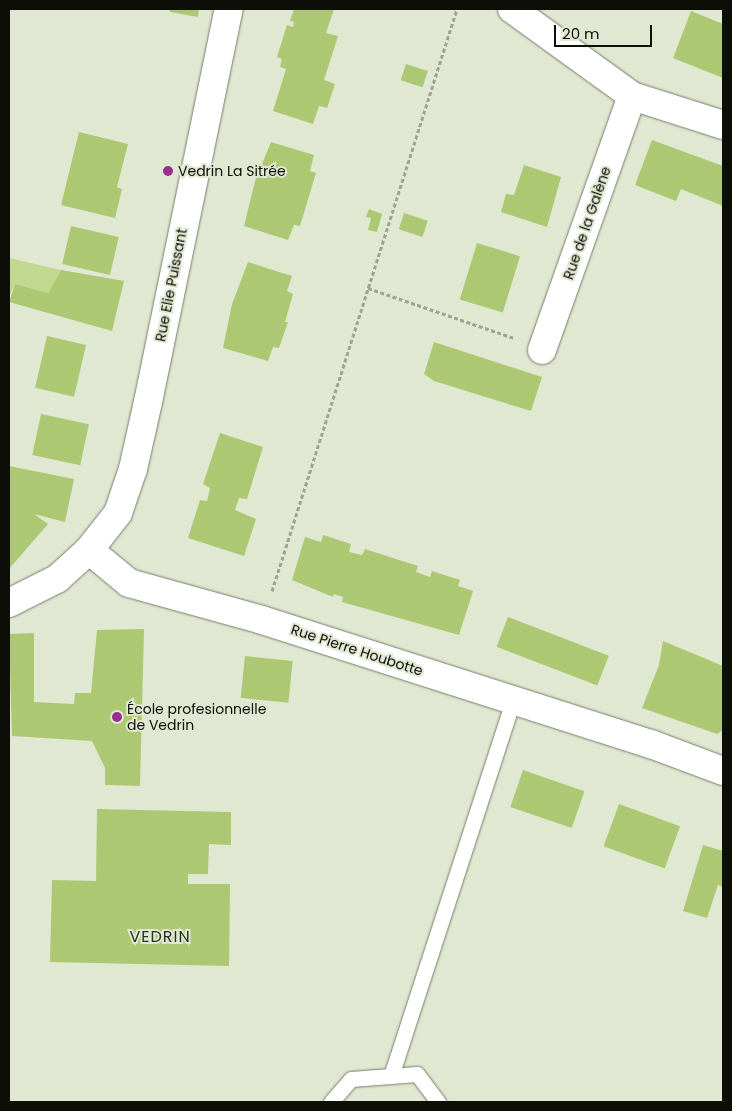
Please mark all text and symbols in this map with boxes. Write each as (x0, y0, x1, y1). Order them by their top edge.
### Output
scale bar (557, 15, 654, 47)
text: 20 m (562, 23, 600, 44)
place label: Vedrin La Sitrée (178, 163, 286, 179)
street label: Rue de la Galène (560, 164, 614, 282)
marker: Vedrin La Sitrée (162, 165, 174, 177)
street label: Rue Elie Puissant (152, 227, 190, 343)
street label: Rue Pierre Houbotte (289, 621, 425, 679)
place label: École profesionnelle de Vedrin (127, 701, 266, 734)
marker: École profesionnelle de Vedrin (111, 711, 123, 723)
district label: VEDRIN (129, 927, 191, 947)

